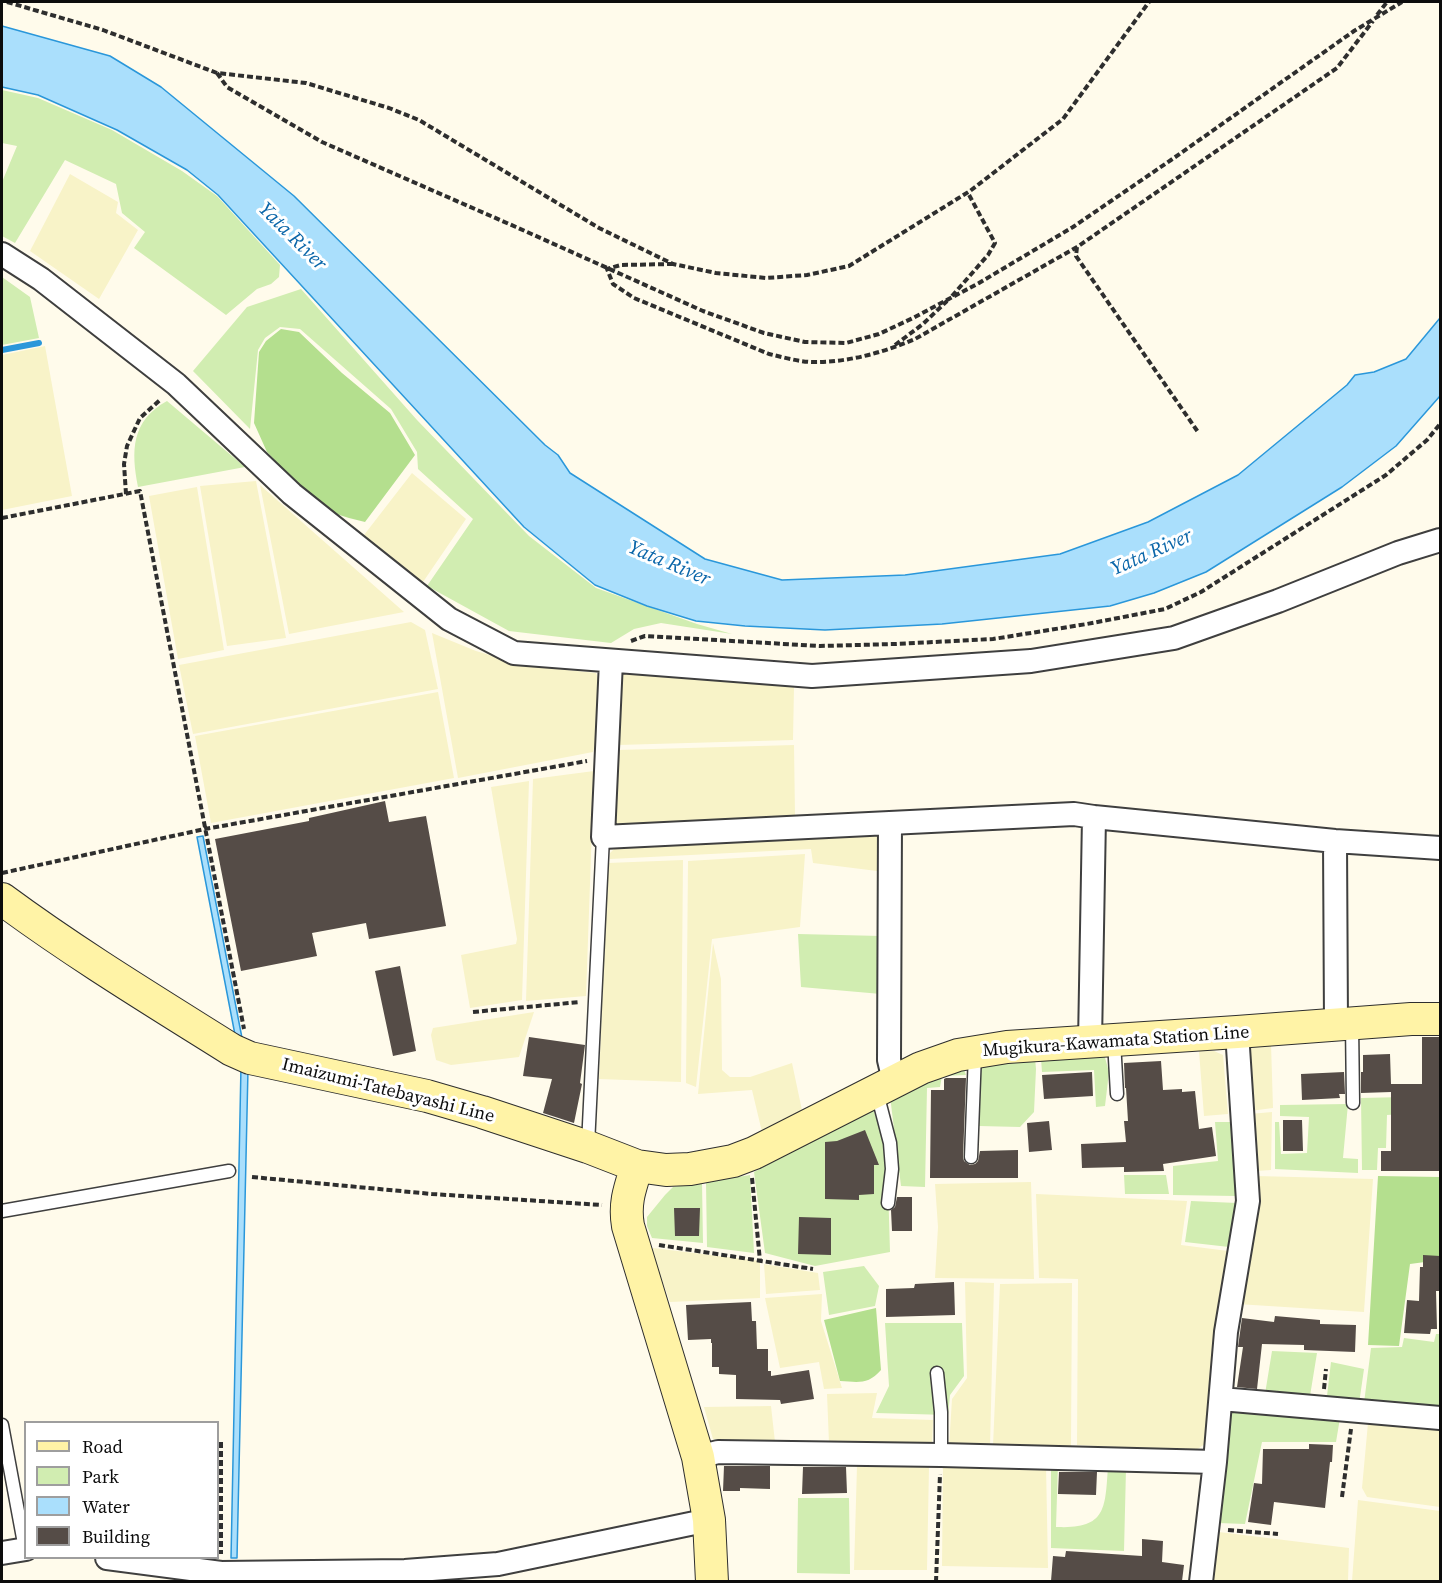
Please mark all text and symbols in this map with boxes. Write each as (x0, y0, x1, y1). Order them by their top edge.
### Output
water label: Yata River (253, 198, 331, 276)
water label: Yata River (1108, 524, 1196, 582)
water label: Yata River (625, 536, 713, 592)
street label: Mugikura-Kawamata Station Line (982, 1022, 1250, 1062)
street label: Imaizumi-Tatebayashi Line (279, 1054, 497, 1128)
legend (24, 1421, 219, 1559)
text: Road (82, 1434, 123, 1459)
text: Park (82, 1464, 119, 1489)
text: Water (82, 1494, 130, 1519)
text: Building (82, 1524, 150, 1549)

